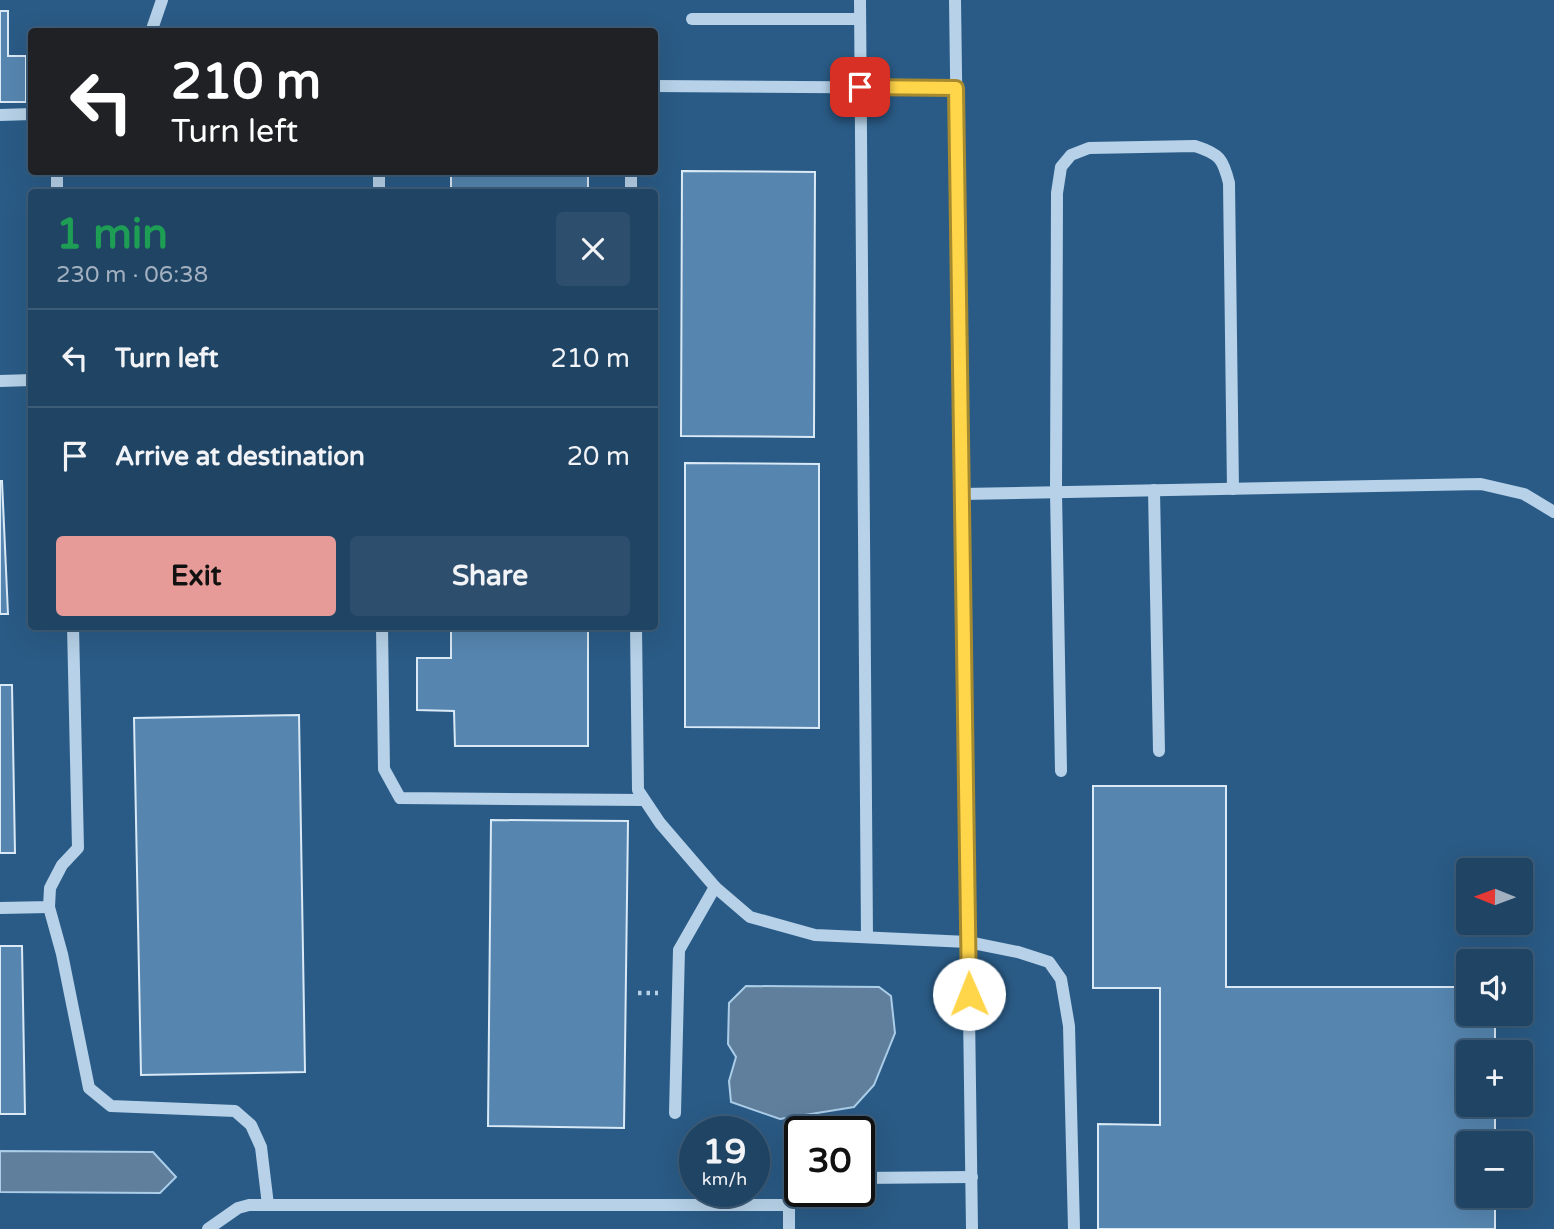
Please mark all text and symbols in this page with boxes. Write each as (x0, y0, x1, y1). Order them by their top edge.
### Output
text: 210 m (171, 53, 321, 112)
icon: left (56, 56, 147, 147)
pin (830, 57, 890, 117)
icon: arrive (841, 68, 879, 106)
text: Turn left (171, 113, 298, 151)
text: 1 min (56, 209, 168, 260)
button: close (556, 212, 630, 286)
text: 230 m · 06:38 (56, 261, 208, 289)
icon: left (56, 339, 94, 377)
text: Turn left (115, 343, 218, 374)
text: 210 m (550, 343, 630, 374)
icon: arrive (56, 437, 94, 475)
text: Arrive at destination (115, 441, 365, 472)
text: 20 m (567, 441, 630, 472)
button: Exit (56, 536, 336, 616)
button: Share (350, 536, 630, 616)
north arrow (1456, 858, 1533, 934)
map controls (1456, 858, 1533, 1208)
button: sound (1456, 949, 1533, 1026)
position arrow (932, 957, 1006, 1031)
button: + (1456, 1040, 1533, 1117)
speed limit sign: 30 (784, 1116, 875, 1207)
text: 19 (703, 1131, 746, 1173)
button: − (1456, 1131, 1533, 1208)
text: km/h (702, 1168, 747, 1190)

